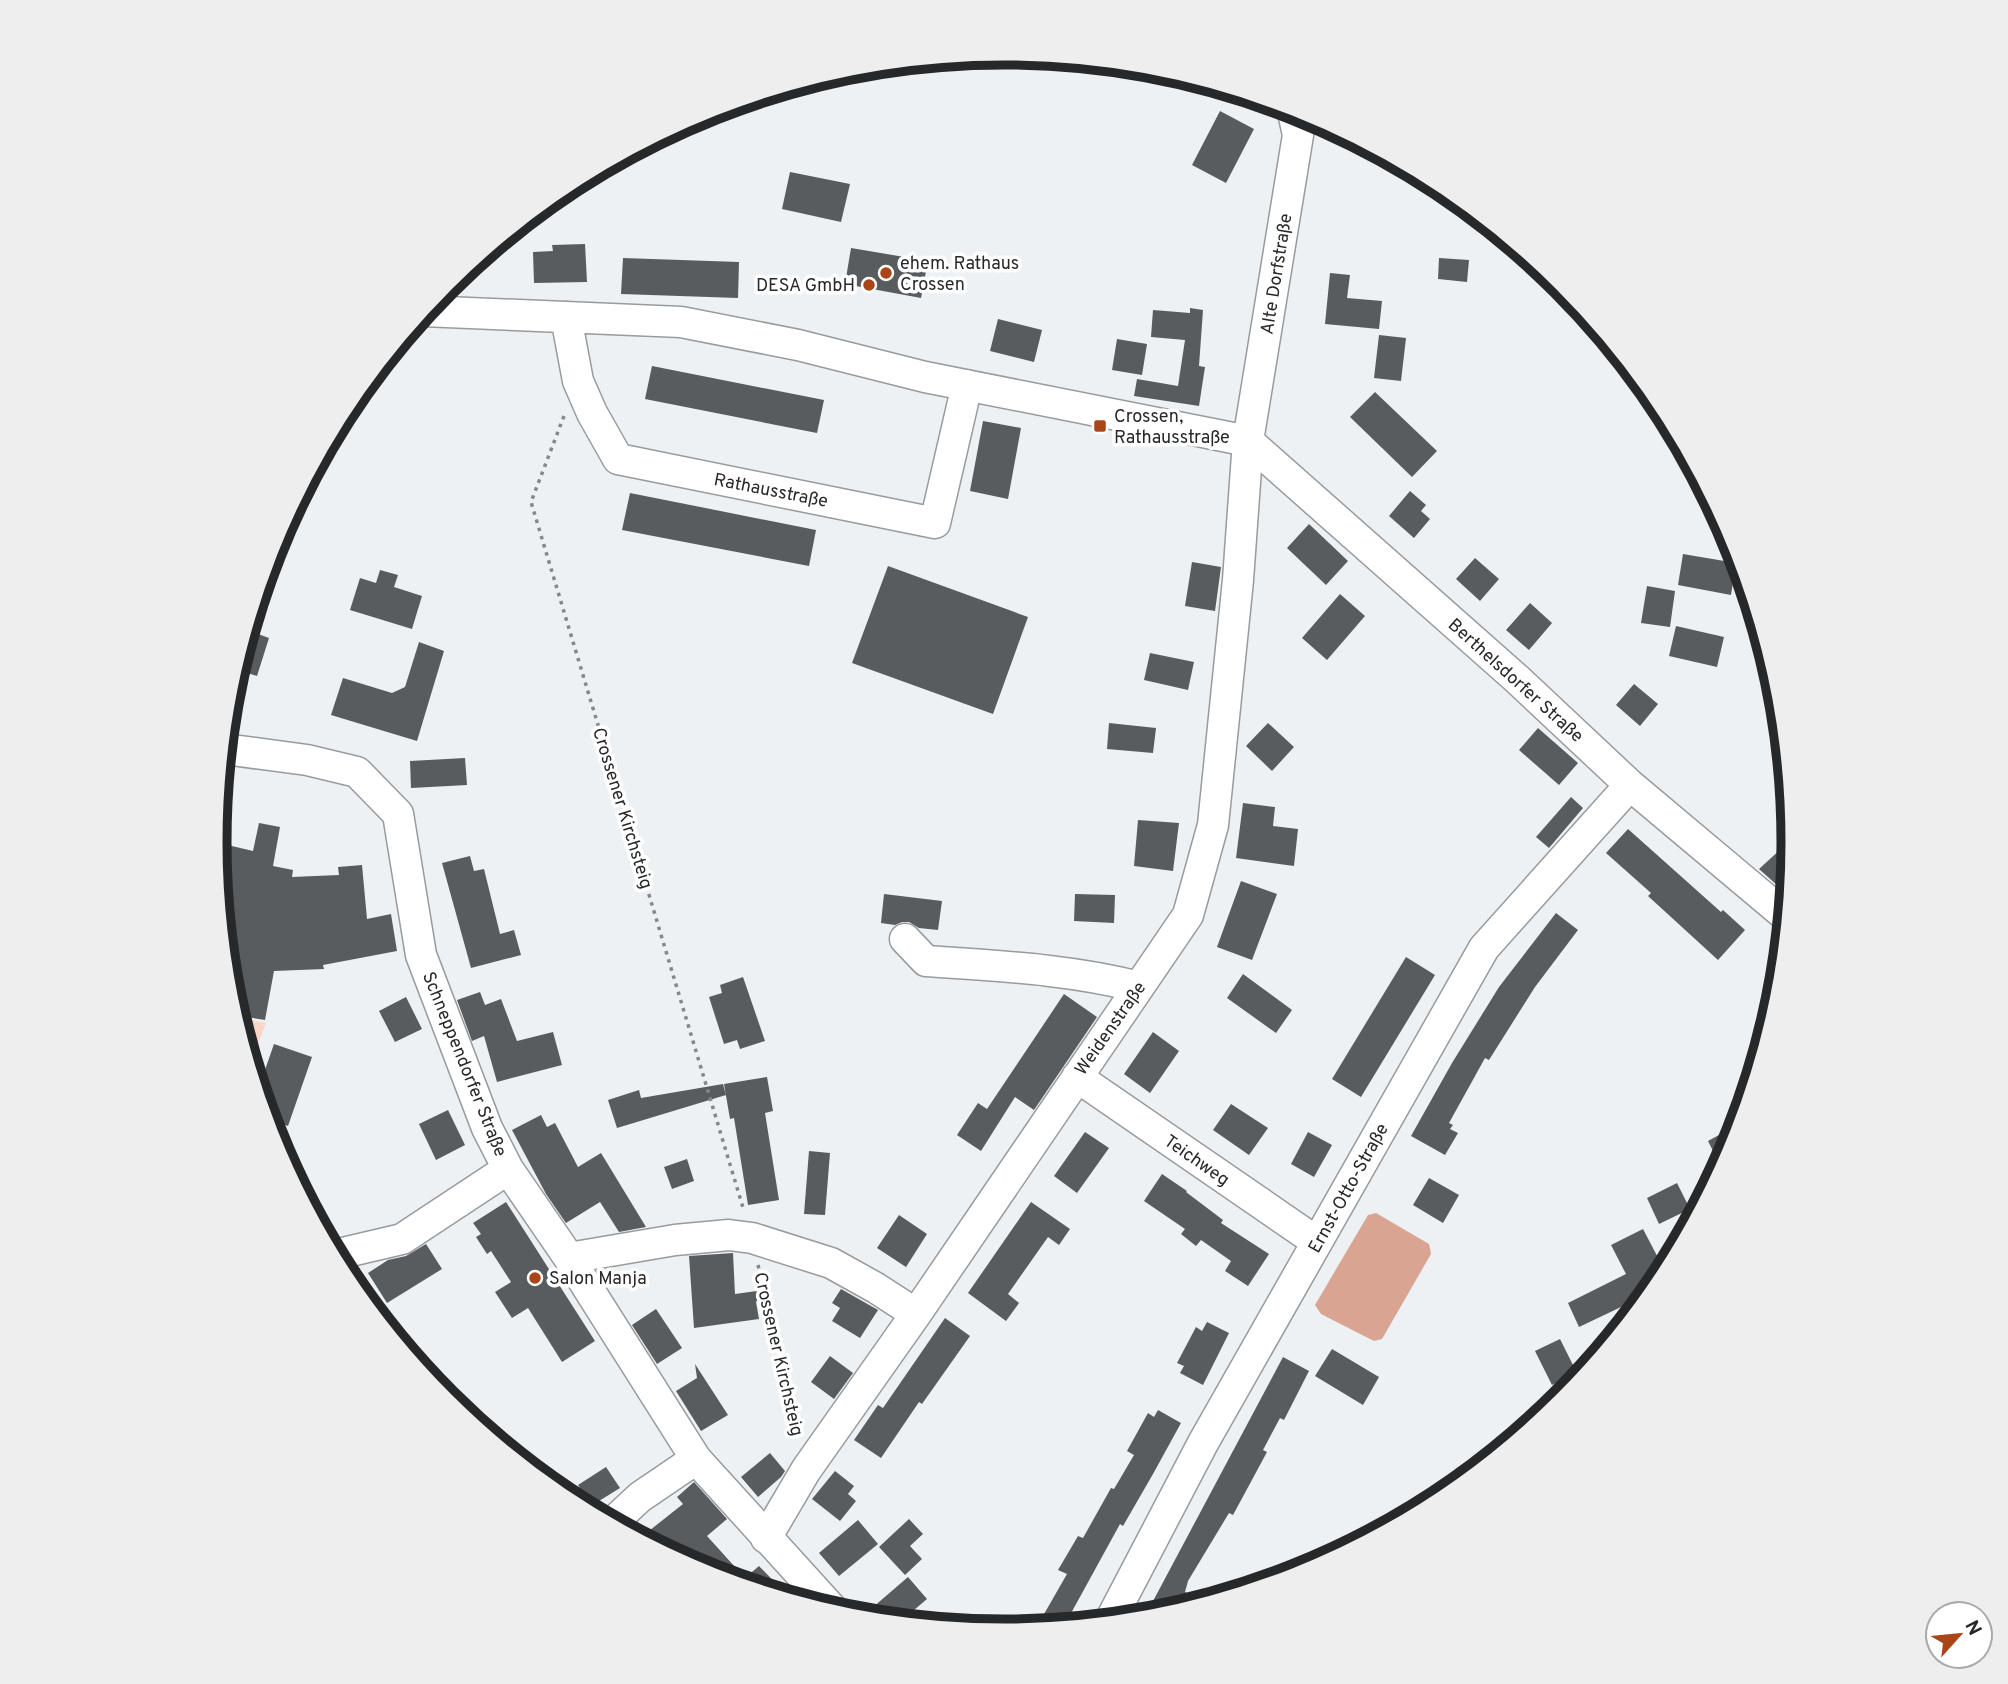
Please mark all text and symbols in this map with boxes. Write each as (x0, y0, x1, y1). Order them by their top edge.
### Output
street label: Alte Dorfstraße (1257, 212, 1298, 336)
place label: ehem. Rathaus Crossen (900, 253, 1019, 297)
marker: ehem. Rathaus Crossen (878, 265, 894, 281)
place label: DESA GmbH (756, 275, 855, 298)
marker: DESA GmbH (861, 277, 877, 293)
place label: Crossen, Rathausstraße (1114, 406, 1230, 450)
marker: Crossen, Rathausstraße (1092, 418, 1108, 434)
street label: Rathausstraße (712, 469, 830, 514)
street label: Berthelsdorfer Straße (1442, 614, 1588, 748)
street label: Crossener Kirchsteig (586, 725, 657, 892)
street label: Schneppendorfer Straße (416, 969, 511, 1160)
street label: Weidenstraße (1070, 978, 1152, 1080)
street label: Ernst-Otto-Straße (1304, 1120, 1395, 1258)
street label: Teichweg (1159, 1130, 1233, 1192)
place label: Salon Manja (549, 1268, 647, 1291)
marker: Salon Manja (527, 1270, 543, 1286)
street label: Crossener Kirchsteig (747, 1270, 808, 1439)
north arrow (1924, 1600, 1994, 1670)
text: N (1959, 1617, 1986, 1640)

